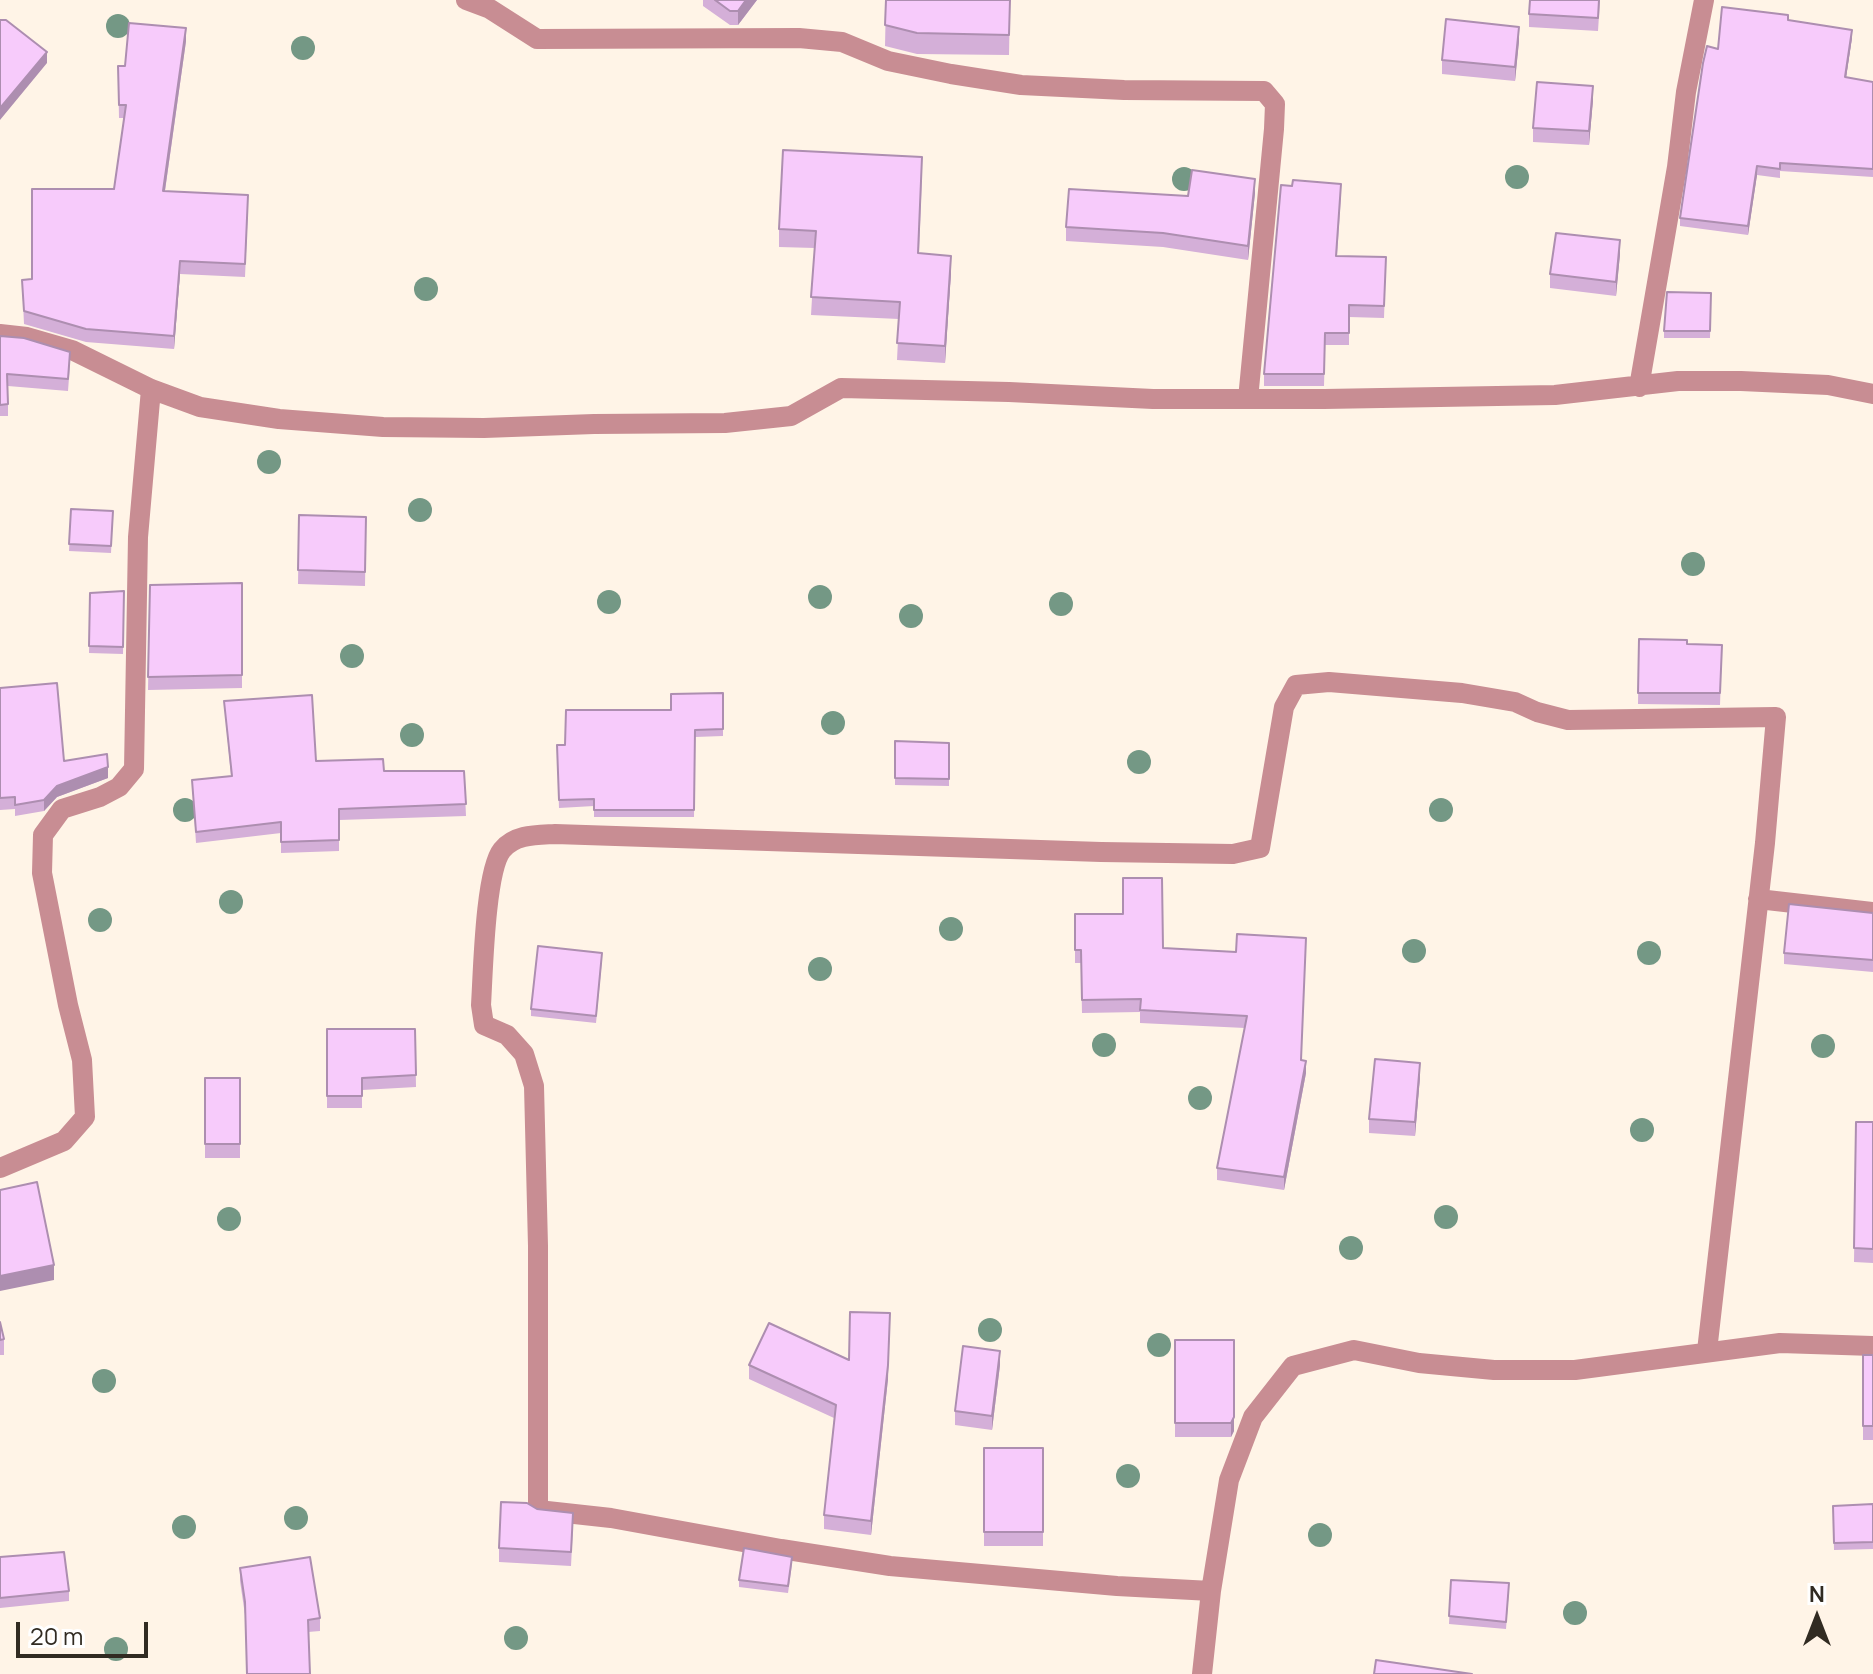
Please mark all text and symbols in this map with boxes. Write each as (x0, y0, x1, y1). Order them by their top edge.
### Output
north arrow (1777, 1578, 1857, 1658)
text: N (1809, 1579, 1825, 1609)
scale bar (20, 1606, 152, 1656)
text: 20 m (30, 1619, 83, 1652)

